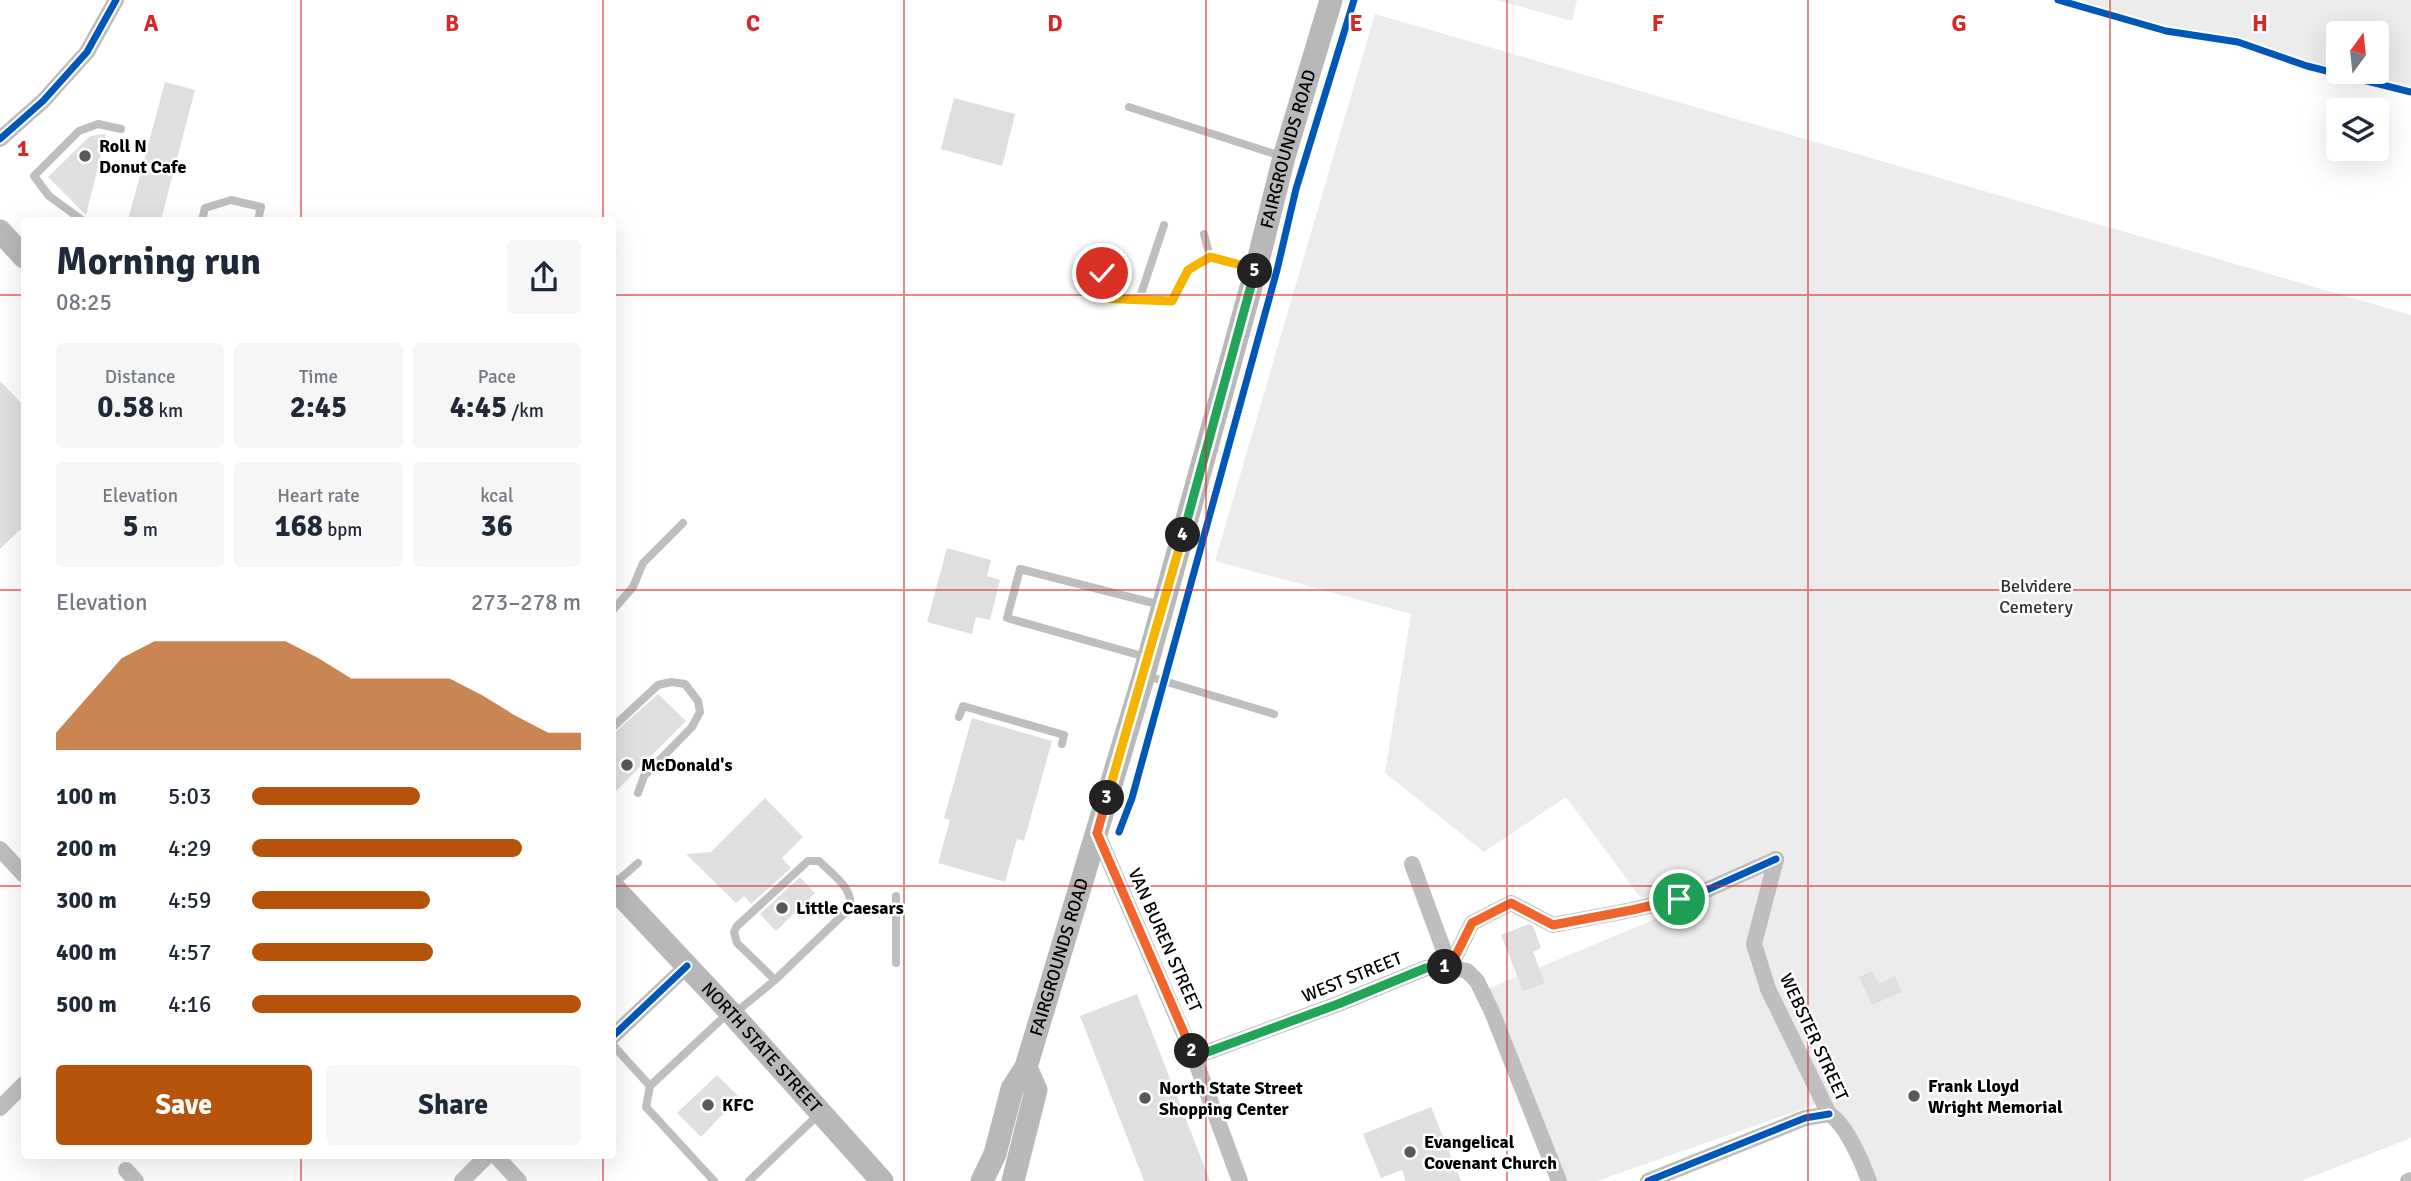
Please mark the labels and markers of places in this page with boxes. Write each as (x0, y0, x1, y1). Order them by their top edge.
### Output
place label: Roll N Donut Cafe (99, 135, 186, 178)
marker: Roll N Donut Cafe (77, 148, 93, 164)
pin (1072, 243, 1132, 303)
pin: 5 (1238, 254, 1272, 288)
pin: 4 (1166, 518, 1200, 552)
place label: McDonald's (641, 754, 732, 776)
marker: McDonald's (619, 757, 635, 773)
pin: 3 (1090, 780, 1124, 816)
pin (1649, 869, 1709, 929)
place label: Little Caesars (796, 897, 904, 919)
marker: Little Caesars (774, 900, 790, 916)
pin: 1 (1428, 950, 1462, 984)
pin: 2 (1174, 1034, 1210, 1068)
place label: Frank Lloyd Wright Memorial (1928, 1075, 2063, 1118)
place label: North State Street Shopping Center (1159, 1077, 1303, 1120)
marker: Frank Lloyd Wright Memorial (1906, 1088, 1922, 1104)
marker: North State Street Shopping Center (1137, 1090, 1153, 1106)
place label: KFC (722, 1094, 754, 1116)
marker: KFC (700, 1097, 716, 1113)
place label: Evangelical Covenant Church (1424, 1131, 1557, 1174)
marker: Evangelical Covenant Church (1402, 1144, 1418, 1160)

